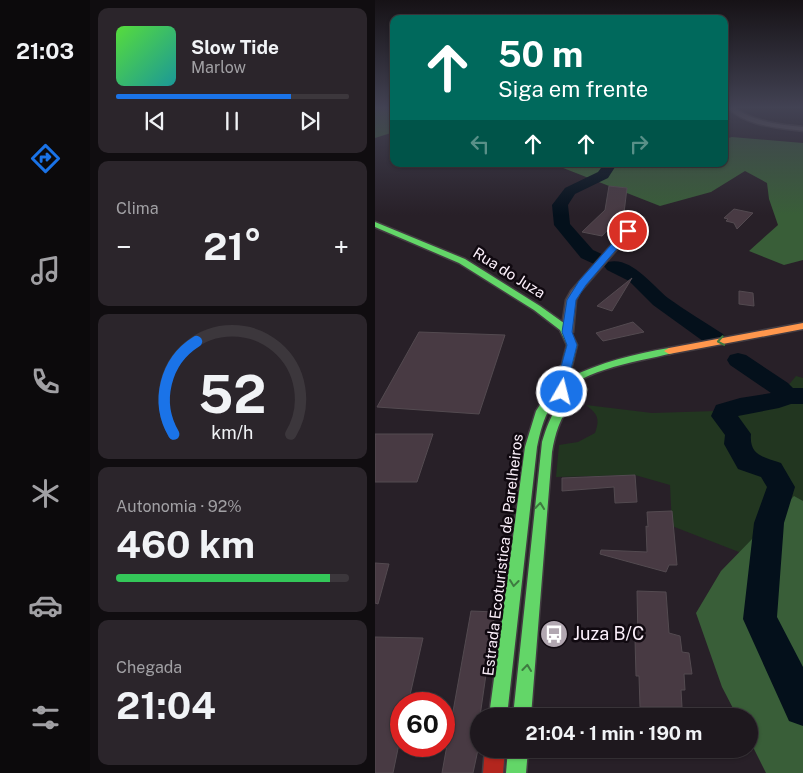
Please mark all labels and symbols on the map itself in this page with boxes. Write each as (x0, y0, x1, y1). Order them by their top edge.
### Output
pin (607, 210, 649, 252)
street label: Rua do Juza (470, 244, 548, 301)
one-way arrow (716, 336, 725, 346)
position arrow (535, 365, 587, 417)
street label: Estrada Ecoturistica de Parelheiros (479, 433, 526, 677)
one-way arrow (534, 502, 545, 510)
one-way arrow (509, 579, 520, 587)
bus stop icon: Juza B/C (539, 619, 569, 649)
place label: Juza B/C (573, 623, 644, 644)
one-way arrow (521, 663, 532, 671)
speed limit sign: 60 (390, 692, 455, 757)

